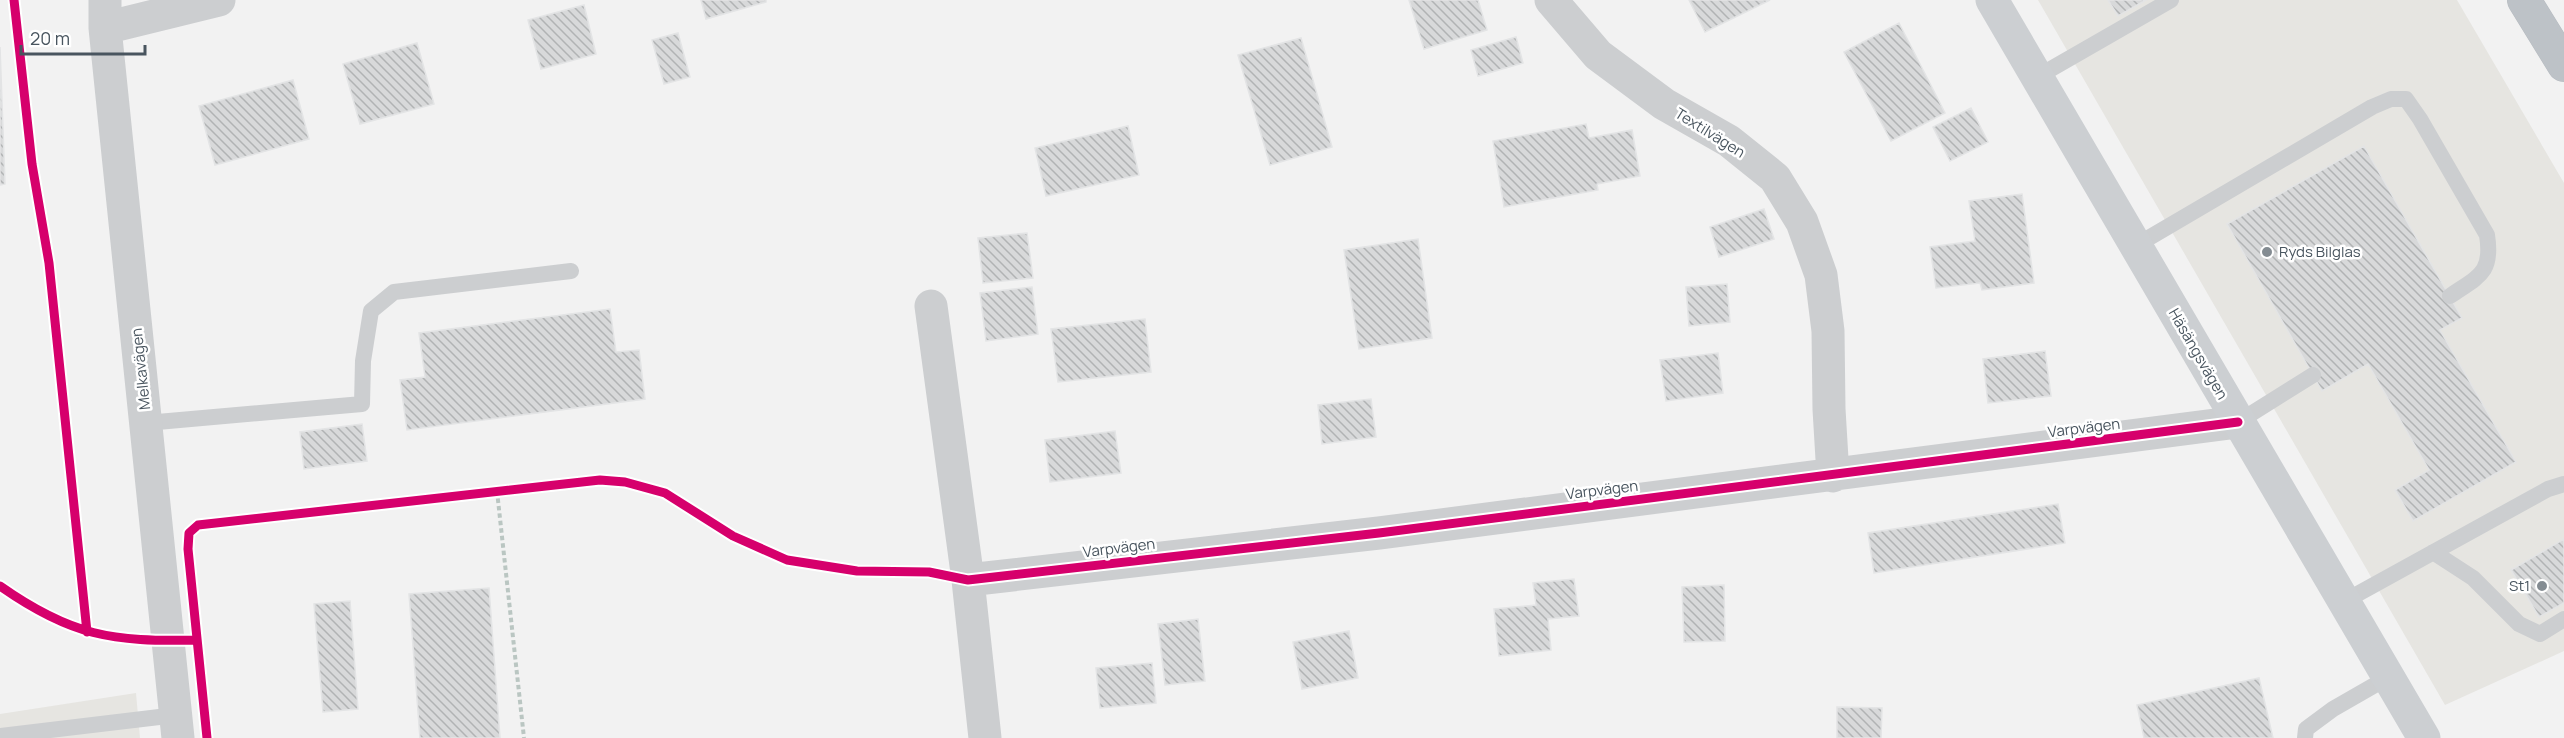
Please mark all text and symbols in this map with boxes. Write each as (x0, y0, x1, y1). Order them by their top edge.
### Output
scale bar (21, 18, 146, 56)
text: 20 m (30, 26, 70, 50)
street label: Textilvägen (1671, 103, 1749, 162)
place label: Ryds Bilglas (2279, 241, 2361, 262)
marker: Ryds Bilglas (2260, 245, 2274, 259)
street label: Häsängsvägen (2164, 304, 2233, 403)
street label: Melkavägen (126, 327, 155, 411)
street label: Varpvägen (2047, 413, 2121, 442)
street label: Varpvägen (1565, 475, 1639, 504)
street label: Varpvägen (1082, 533, 1156, 562)
place label: St1 (2509, 575, 2530, 596)
marker: St1 (2535, 579, 2549, 593)

